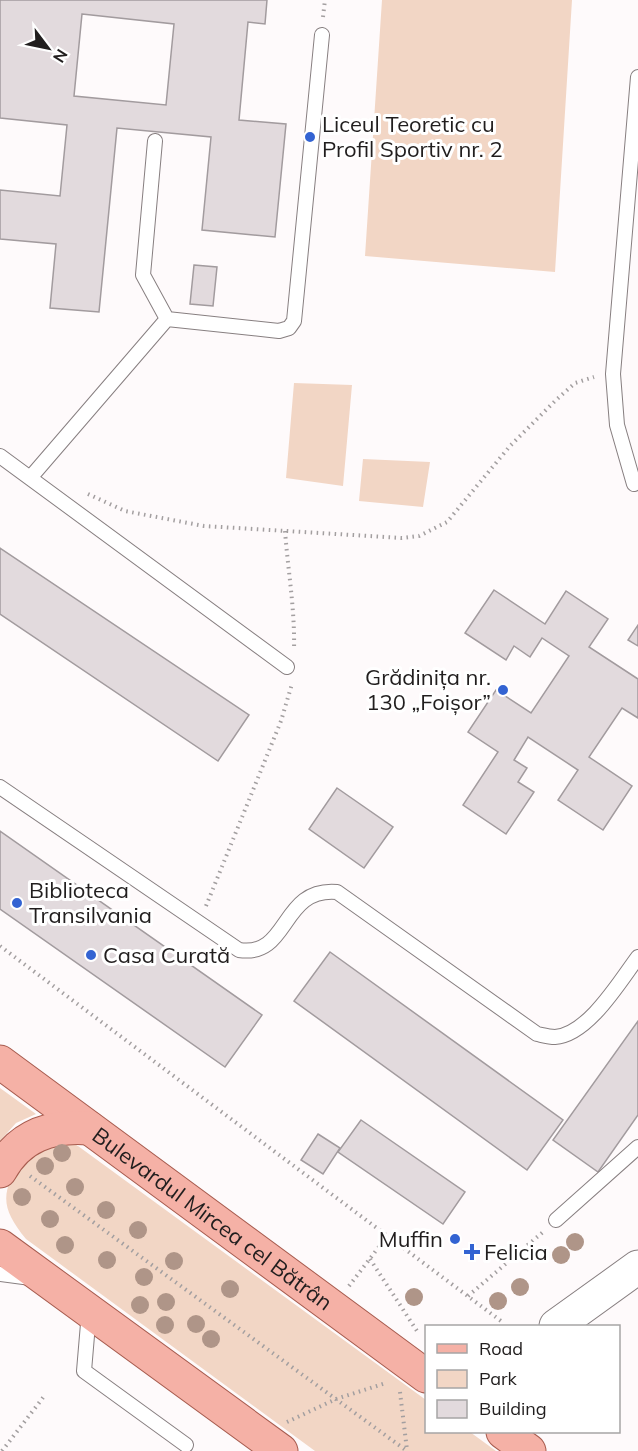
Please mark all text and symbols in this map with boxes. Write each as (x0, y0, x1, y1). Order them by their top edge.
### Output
north arrow (18, 18, 78, 78)
text: N (49, 46, 72, 66)
place label: Liceul Teoretic cu Profil Sportiv nr. 2 (322, 110, 503, 163)
marker: Liceul Teoretic cu Profil Sportiv nr. 2 (303, 130, 317, 144)
place label: Grădinița nr. 130 „Foișor” (365, 663, 491, 716)
marker: Grădinița nr. 130 „Foișor” (496, 683, 510, 697)
place label: Biblioteca Transilvania (29, 876, 152, 929)
marker: Biblioteca Transilvania (10, 896, 24, 910)
place label: Casa Curată (103, 941, 230, 969)
marker: Casa Curată (84, 948, 98, 962)
street label: Bulevardul Mircea cel Bătrân (87, 1121, 338, 1316)
place label: Muffin (379, 1225, 443, 1253)
marker: Muffin (448, 1232, 462, 1246)
place label: Felicia (484, 1238, 548, 1266)
marker: Felicia (465, 1245, 479, 1259)
legend (425, 1325, 620, 1433)
text: Road (479, 1337, 523, 1360)
text: Park (479, 1367, 518, 1390)
text: Building (479, 1397, 547, 1420)

